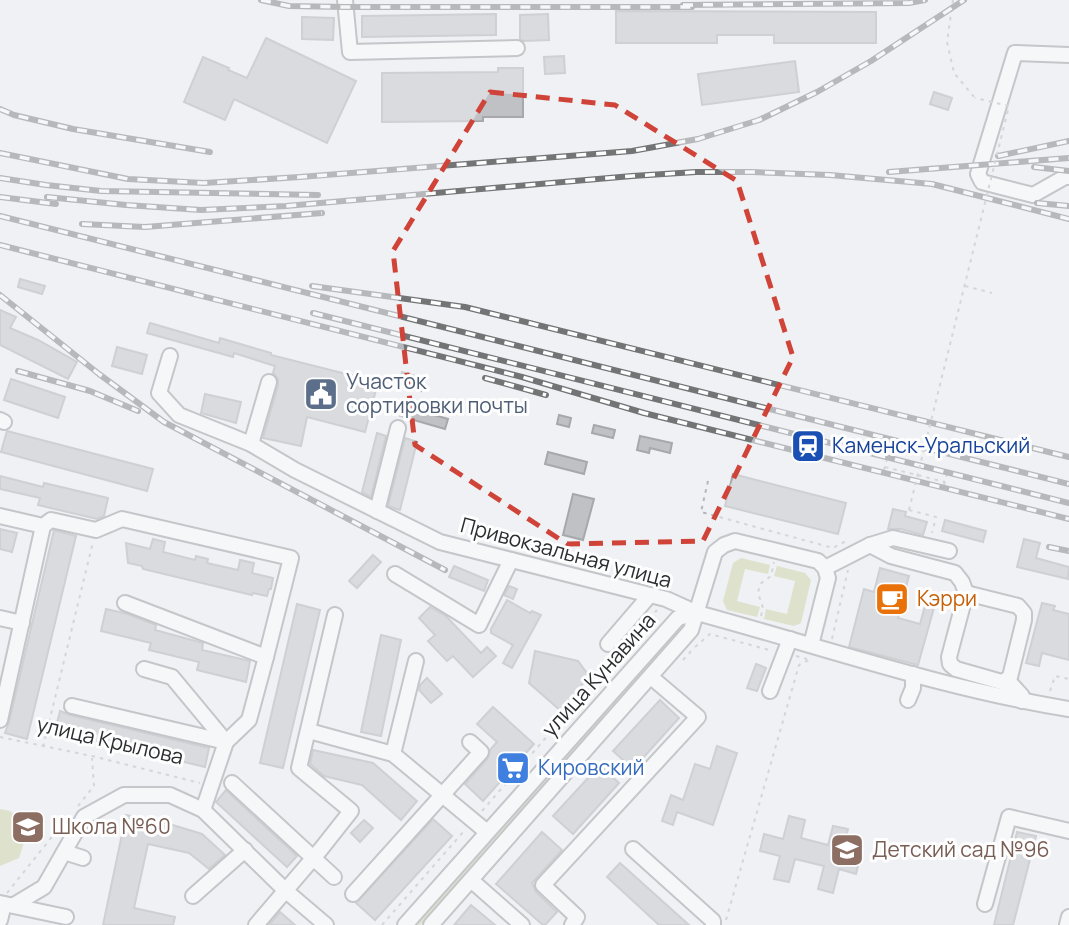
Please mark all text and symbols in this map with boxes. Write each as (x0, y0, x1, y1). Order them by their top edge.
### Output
place label: Участок сортировки почты (346, 367, 528, 419)
public building icon: Участок сортировки почты (302, 375, 340, 413)
station icon: Каменск-Уральский (789, 427, 827, 465)
place label: Каменск-Уральский (832, 431, 1030, 459)
street label: Привокзальная улица (458, 510, 675, 594)
cafe icon: Кэрри (873, 580, 911, 618)
place label: Кэрри (917, 584, 977, 612)
street label: улица Кунавина (535, 606, 661, 742)
street label: улица Крылова (34, 710, 186, 771)
supermarket icon: Кировский (494, 749, 532, 787)
place label: Кировский (538, 753, 644, 781)
school or university icon: Школа №60 (9, 808, 47, 846)
place label: Школа №60 (52, 812, 171, 840)
school or university icon: Детский сад №96 (828, 831, 866, 869)
place label: Детский сад №96 (872, 835, 1049, 863)

